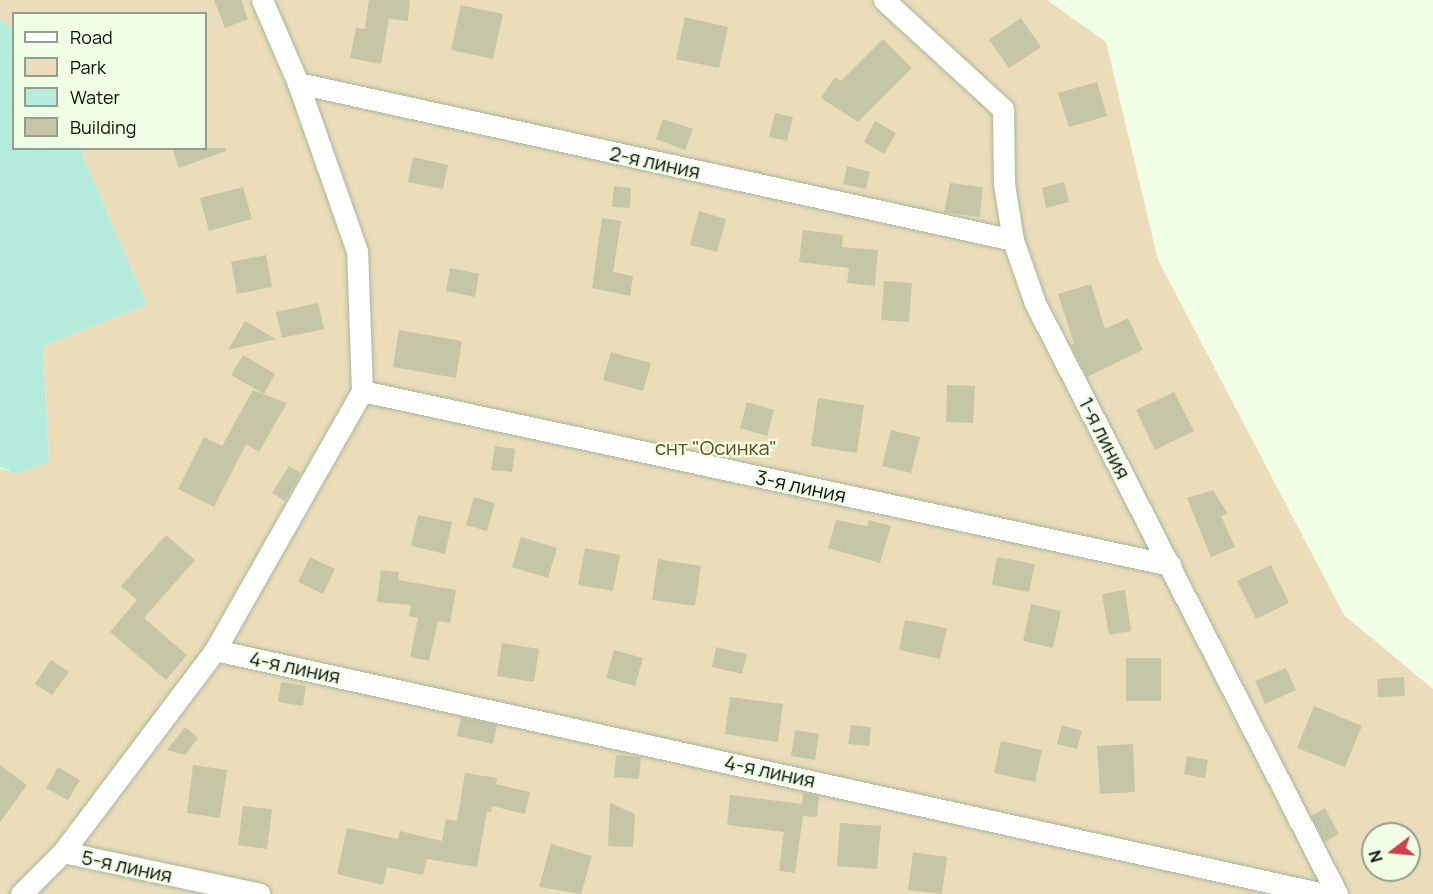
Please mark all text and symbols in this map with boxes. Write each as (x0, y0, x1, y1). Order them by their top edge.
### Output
legend (12, 12, 207, 150)
text: Road (70, 25, 113, 49)
text: Park (70, 55, 106, 79)
text: Water (70, 85, 120, 109)
text: Building (70, 115, 136, 139)
street label: 2-я линия (608, 141, 702, 183)
street label: 1-я линия (1074, 393, 1136, 483)
park label: снт "Осинка" (655, 435, 777, 459)
street label: 3-я линия (754, 465, 848, 507)
street label: 4-я линия (247, 646, 343, 688)
street label: 4-я линия (722, 750, 818, 792)
north arrow (1361, 822, 1421, 882)
street label: 5-я линия (79, 845, 175, 887)
text: N (1363, 848, 1388, 865)

